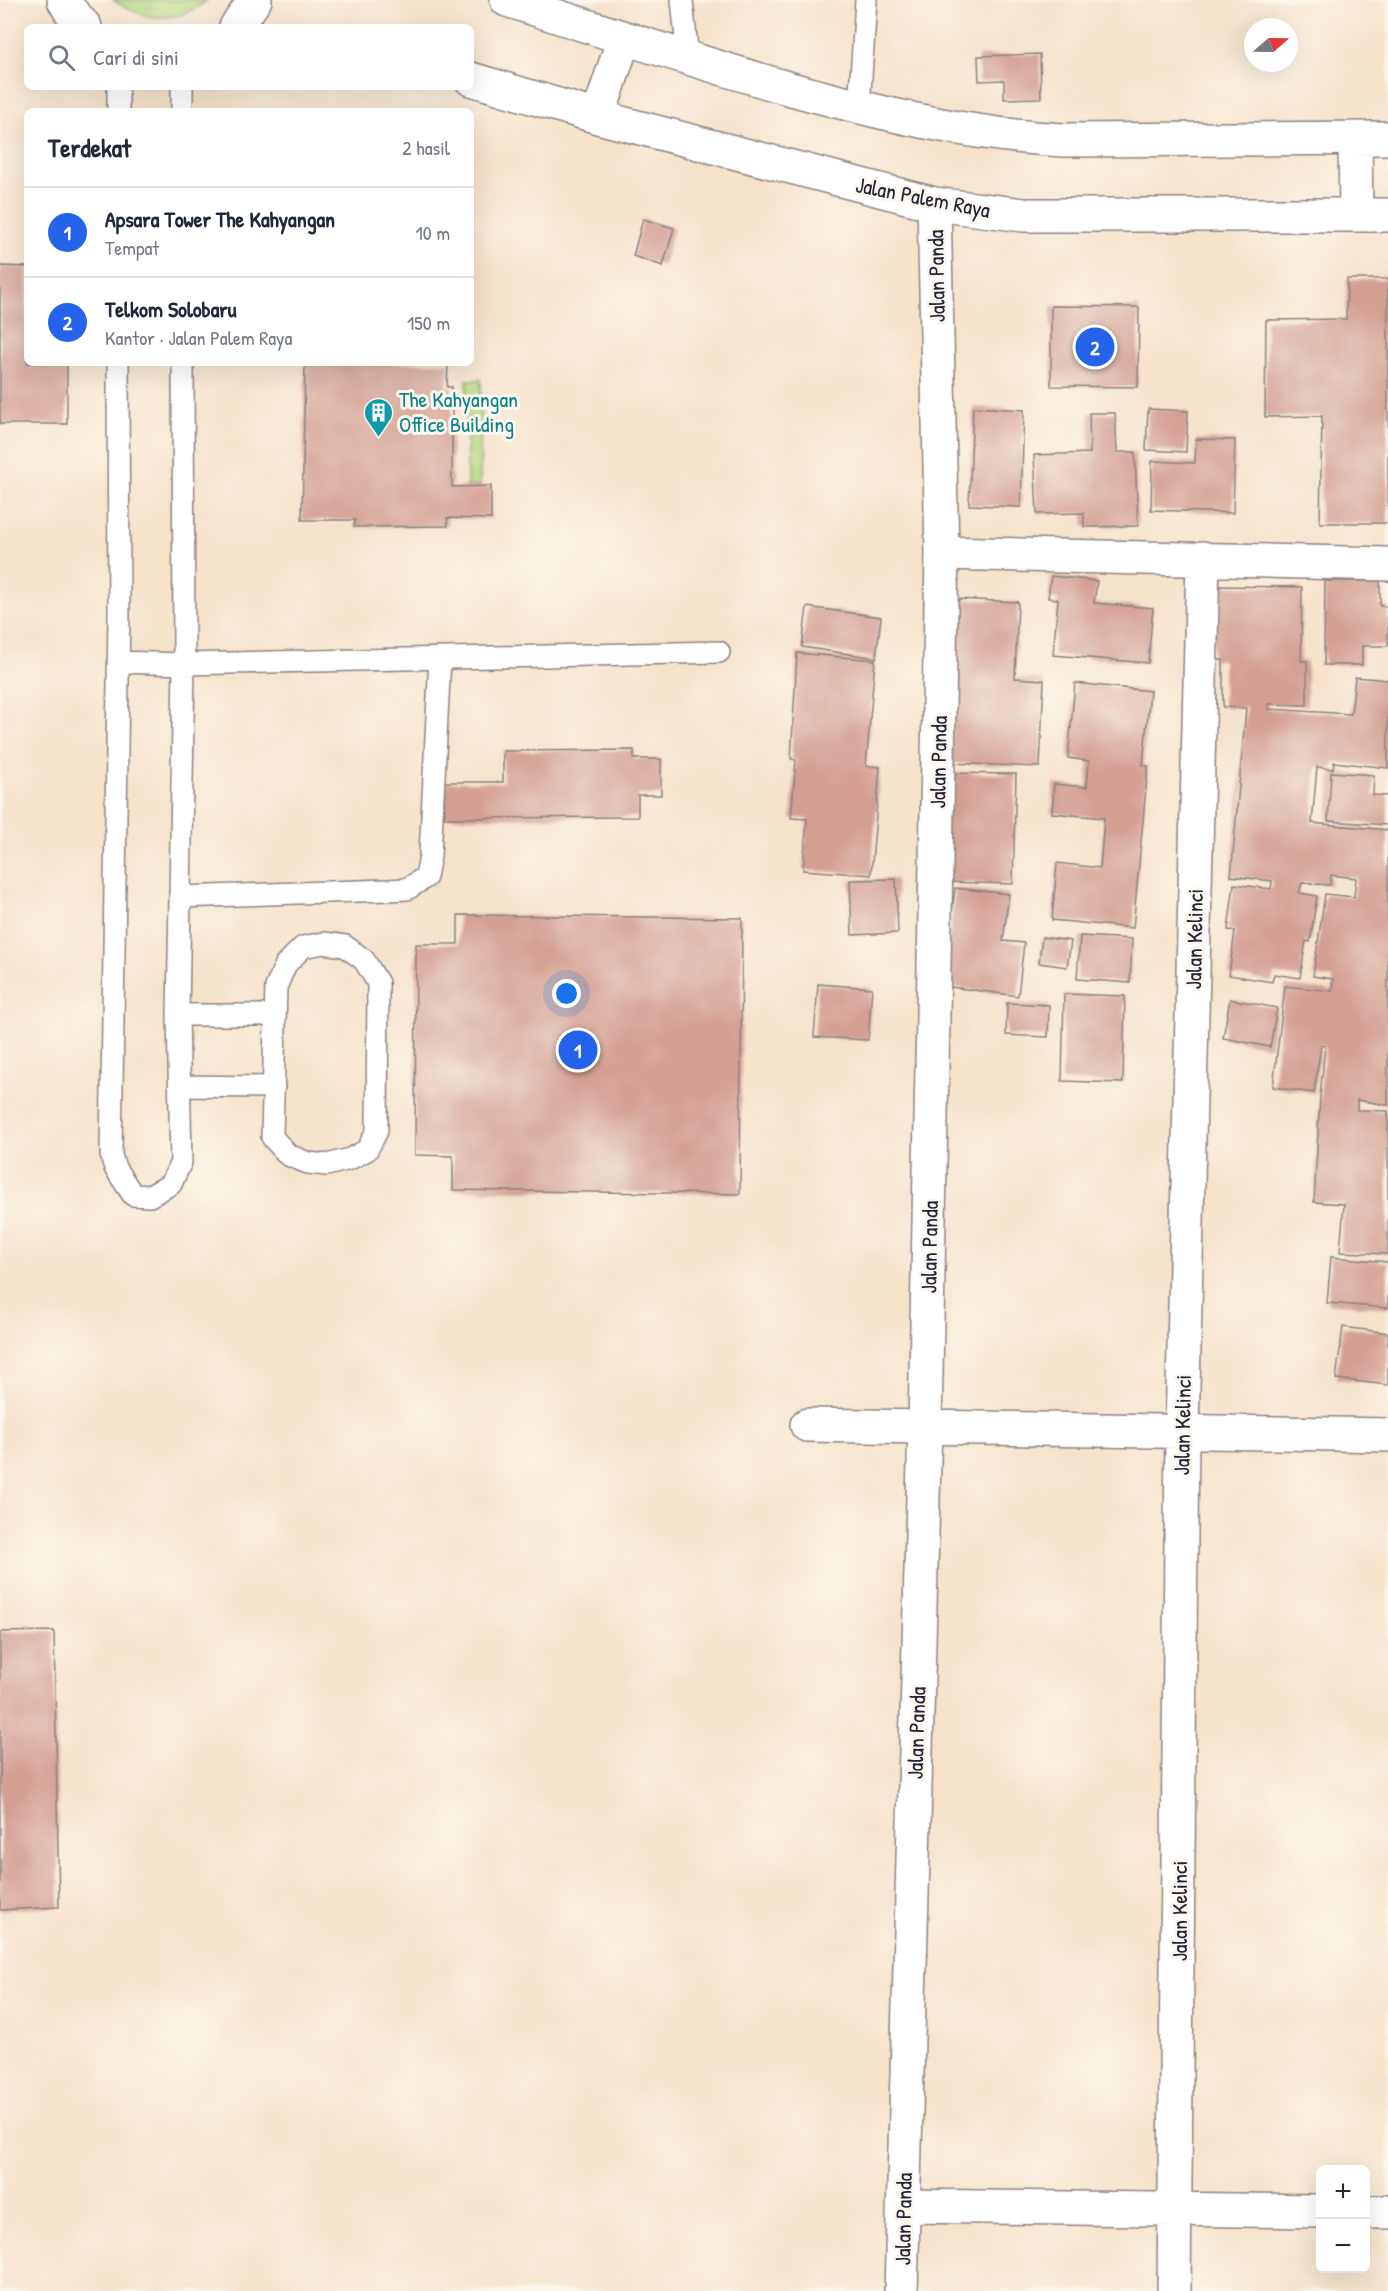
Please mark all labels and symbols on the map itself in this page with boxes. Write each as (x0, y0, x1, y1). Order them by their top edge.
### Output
north arrow (1244, 18, 1298, 72)
street label: Jalan Palem Raya (853, 169, 993, 225)
street label: Jalan Panda (920, 229, 952, 323)
pin: 2 (1076, 324, 1114, 370)
place label: The Kahyangan Office Building (399, 384, 518, 439)
building icon: The Kahyangan Office Building (362, 396, 394, 438)
street label: Jalan Panda (922, 715, 954, 809)
street label: Jalan Kelinci (1178, 888, 1210, 990)
your location (552, 979, 581, 1008)
pin: 1 (558, 1028, 598, 1072)
street label: Jalan Panda (913, 1200, 945, 1294)
street label: Jalan Kelinci (1166, 1374, 1198, 1476)
street label: Jalan Panda (899, 1686, 933, 1780)
street label: Jalan Kelinci (1164, 1861, 1194, 1961)
street label: Jalan Panda (887, 2172, 919, 2266)

